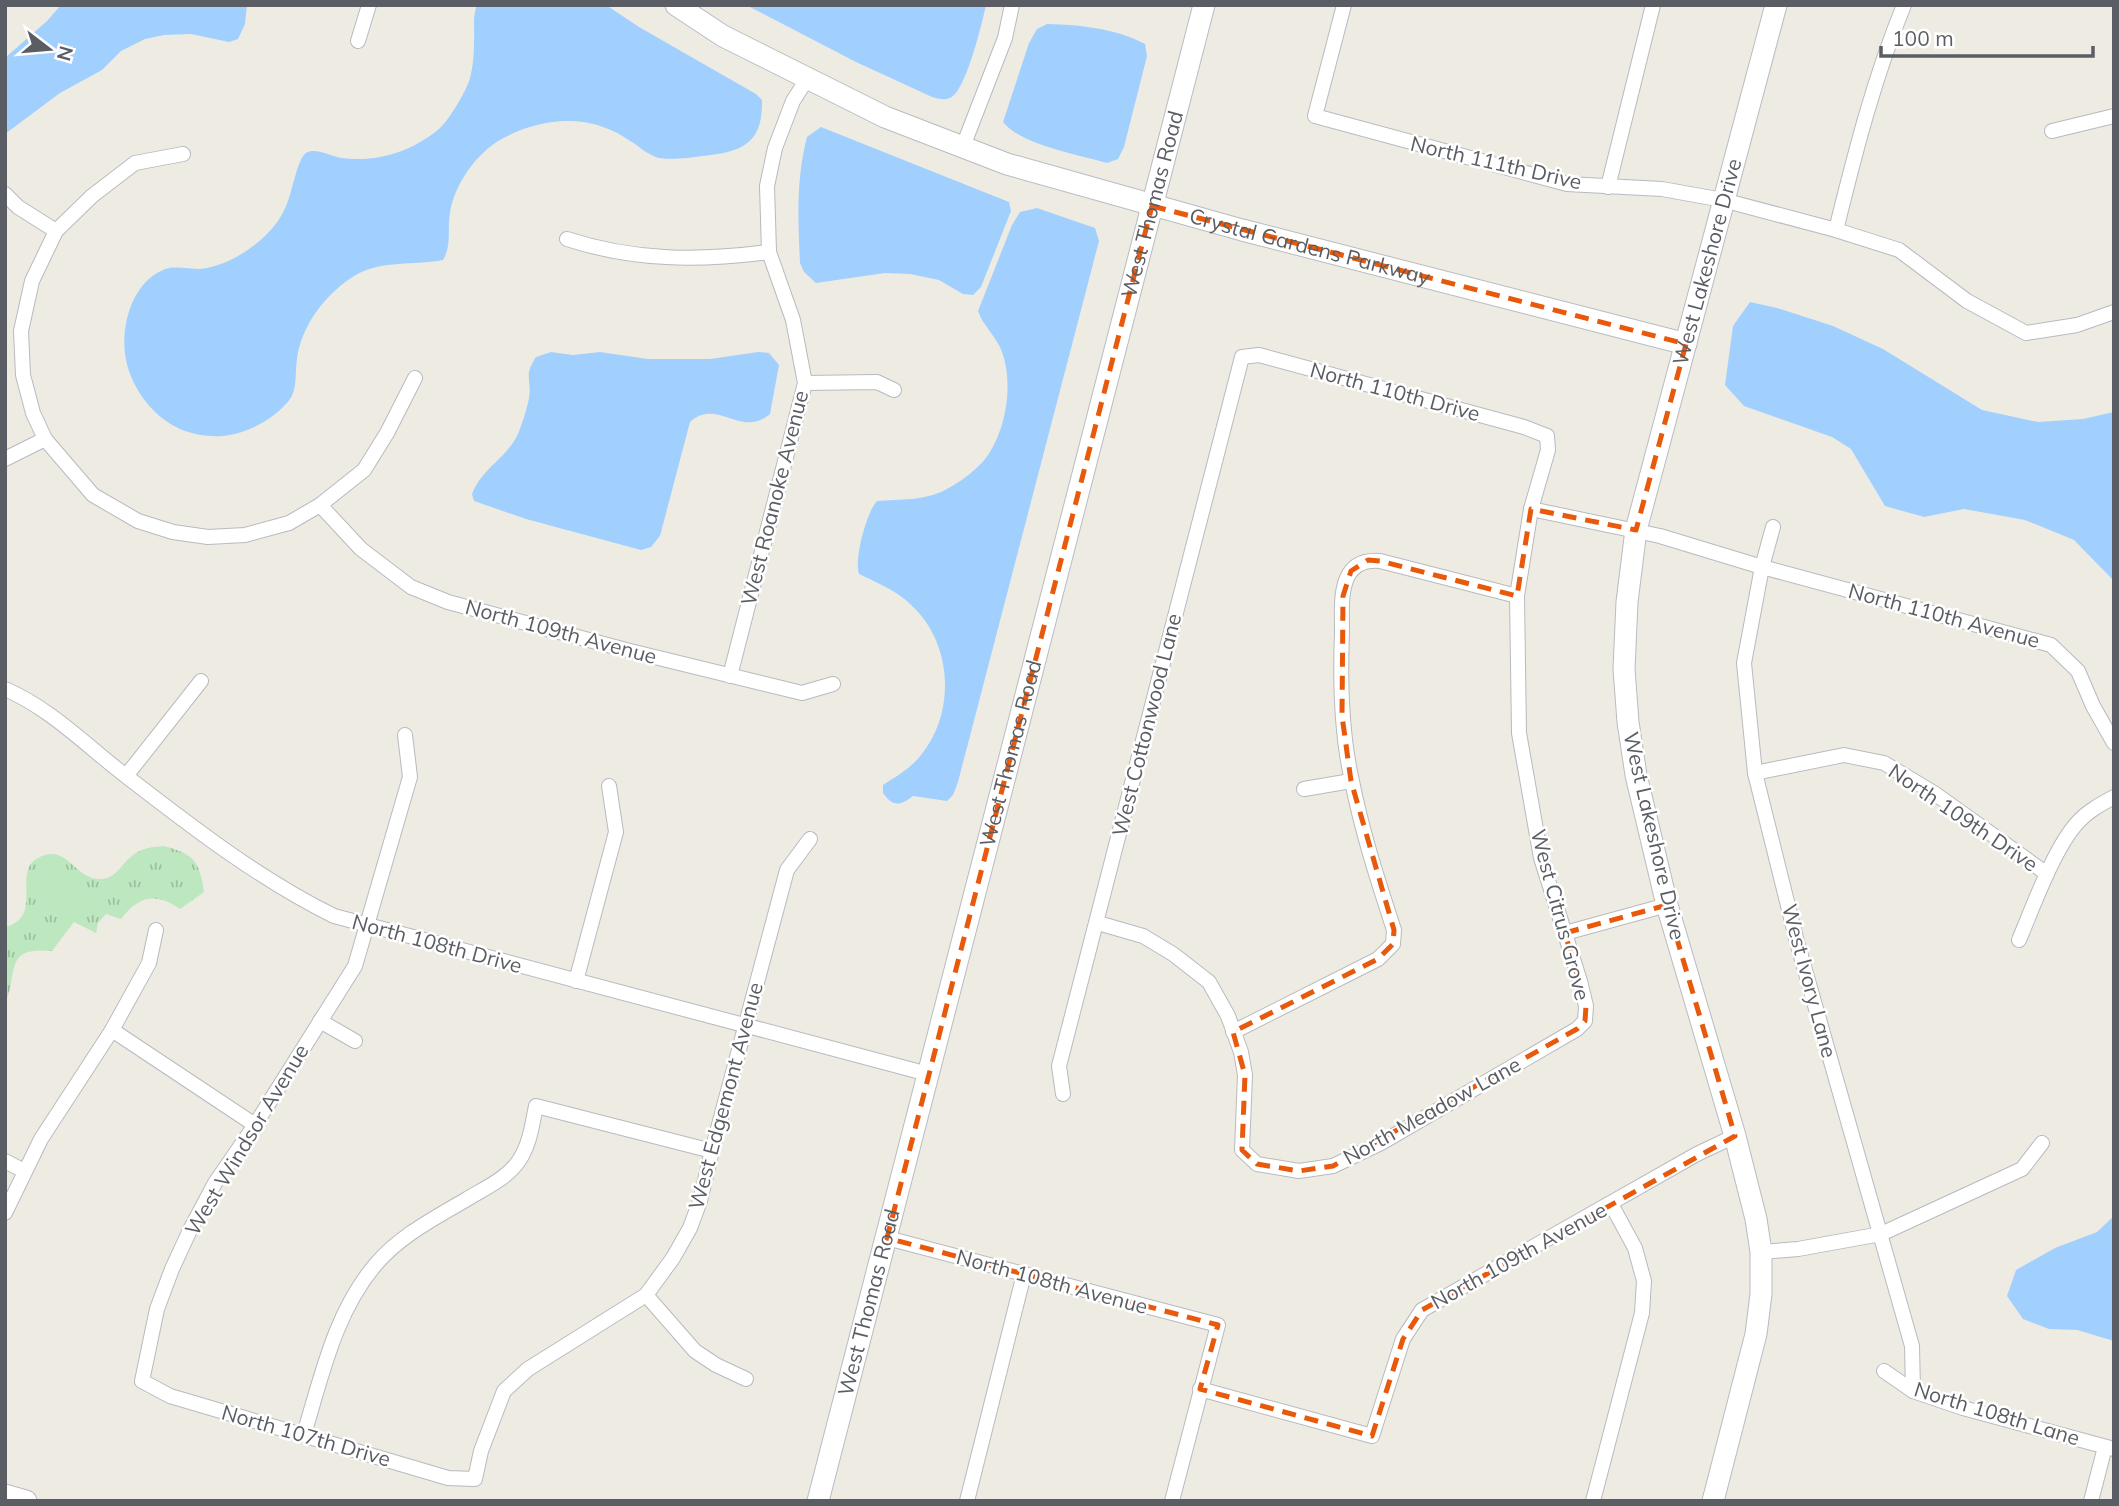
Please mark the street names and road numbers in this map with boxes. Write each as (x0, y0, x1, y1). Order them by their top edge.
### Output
street label: West Thomas Road (1115, 108, 1188, 301)
street label: North 111th Drive (1408, 130, 1584, 194)
street label: West Lakeshore Drive (1667, 156, 1746, 368)
street label: Crystal Gardens Parkway (1187, 202, 1433, 290)
street label: North 110th Drive (1308, 356, 1483, 426)
street label: West Roanoke Avenue (735, 388, 813, 608)
street label: North 110th Avenue (1846, 577, 2043, 653)
street label: North 109th Avenue (463, 593, 660, 669)
street label: West Cottonwood Lane (1106, 611, 1186, 839)
street label: West Thomas Road (973, 657, 1047, 850)
street label: West Lakeshore Drive (1618, 729, 1692, 942)
street label: North 109th Drive (1884, 758, 2043, 877)
street label: West Citrus Grove (1526, 826, 1596, 1003)
street label: West Ivory Lane (1777, 901, 1843, 1060)
street label: North 108th Drive (350, 908, 525, 978)
street label: West Edgemont Avenue (682, 979, 768, 1212)
street label: West Windsor Avenue (179, 1039, 314, 1240)
street label: North Meadow Lane (1338, 1051, 1525, 1170)
street label: North 109th Avenue (1426, 1196, 1611, 1314)
street label: West Thomas Road (832, 1206, 905, 1399)
street label: North 108th Avenue (954, 1243, 1151, 1319)
street label: North 108th Lane (1911, 1376, 2083, 1451)
street label: North 107th Drive (219, 1398, 394, 1472)

